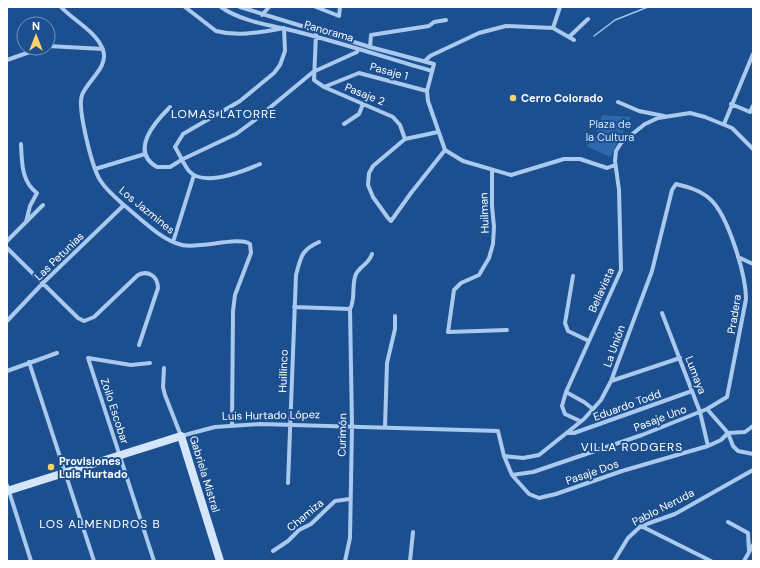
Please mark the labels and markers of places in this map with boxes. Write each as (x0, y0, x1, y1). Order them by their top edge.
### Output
place label: Cerro Colorado (521, 91, 604, 105)
marker: Cerro Colorado (508, 93, 518, 103)
place label: Provisiones Luis Hurtado (59, 454, 128, 481)
marker: Provisiones Luis Hurtado (46, 462, 56, 472)

